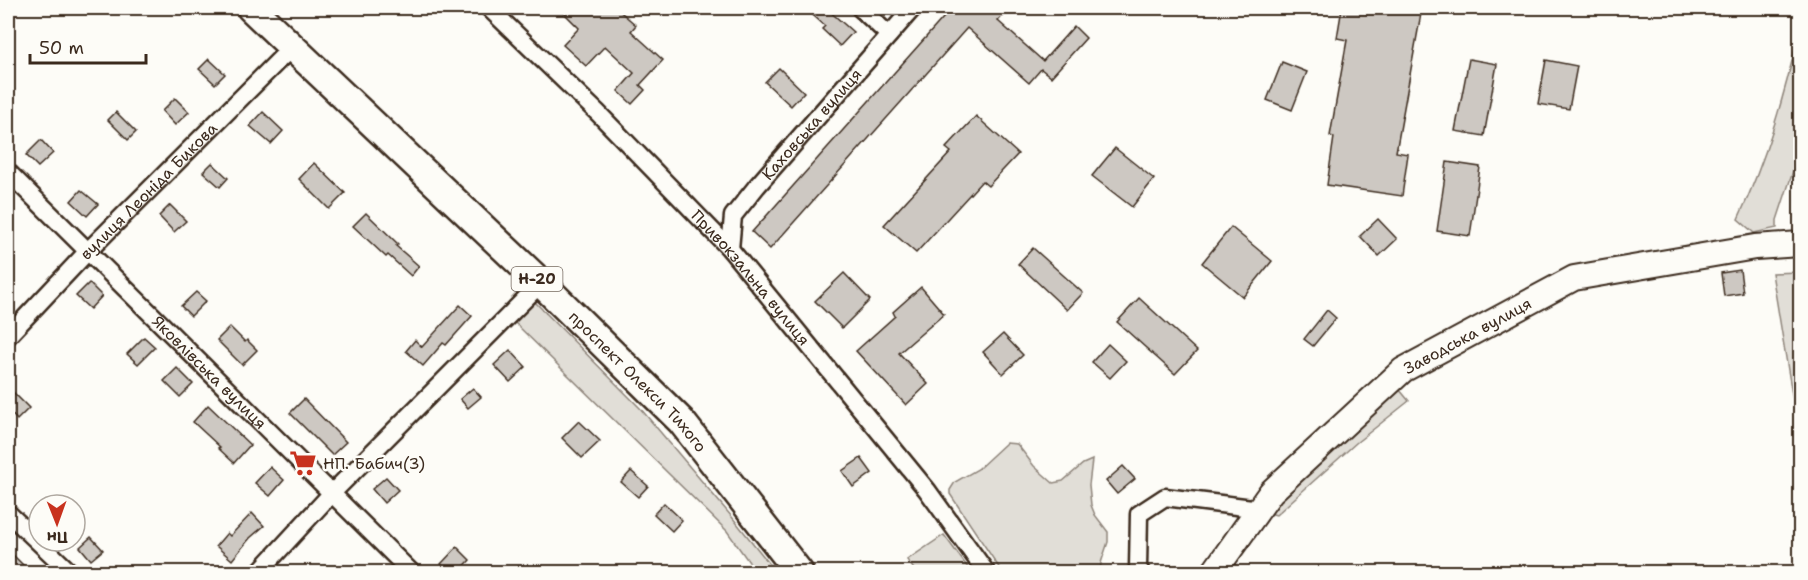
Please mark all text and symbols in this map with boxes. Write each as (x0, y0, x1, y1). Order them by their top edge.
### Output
scale bar (30, 27, 146, 65)
text: 50 m (39, 36, 84, 60)
street label: Каховська вулиця (757, 64, 866, 184)
street label: вулиця Леоніда Бикова (75, 117, 222, 264)
street label: Привокзальна вулиця (687, 205, 815, 350)
road number: Н-20 (512, 267, 562, 291)
street label: Заводська вулиця (1400, 292, 1535, 378)
street label: проспект Олекси Тихого (565, 306, 712, 456)
street label: Яковлівська вулиця (148, 311, 271, 433)
supermarket icon: НП. Бабич(3) (288, 448, 318, 478)
place label: НП. Бабич(3) (323, 453, 425, 474)
north arrow (27, 493, 87, 553)
text: Пн (47, 527, 68, 548)

